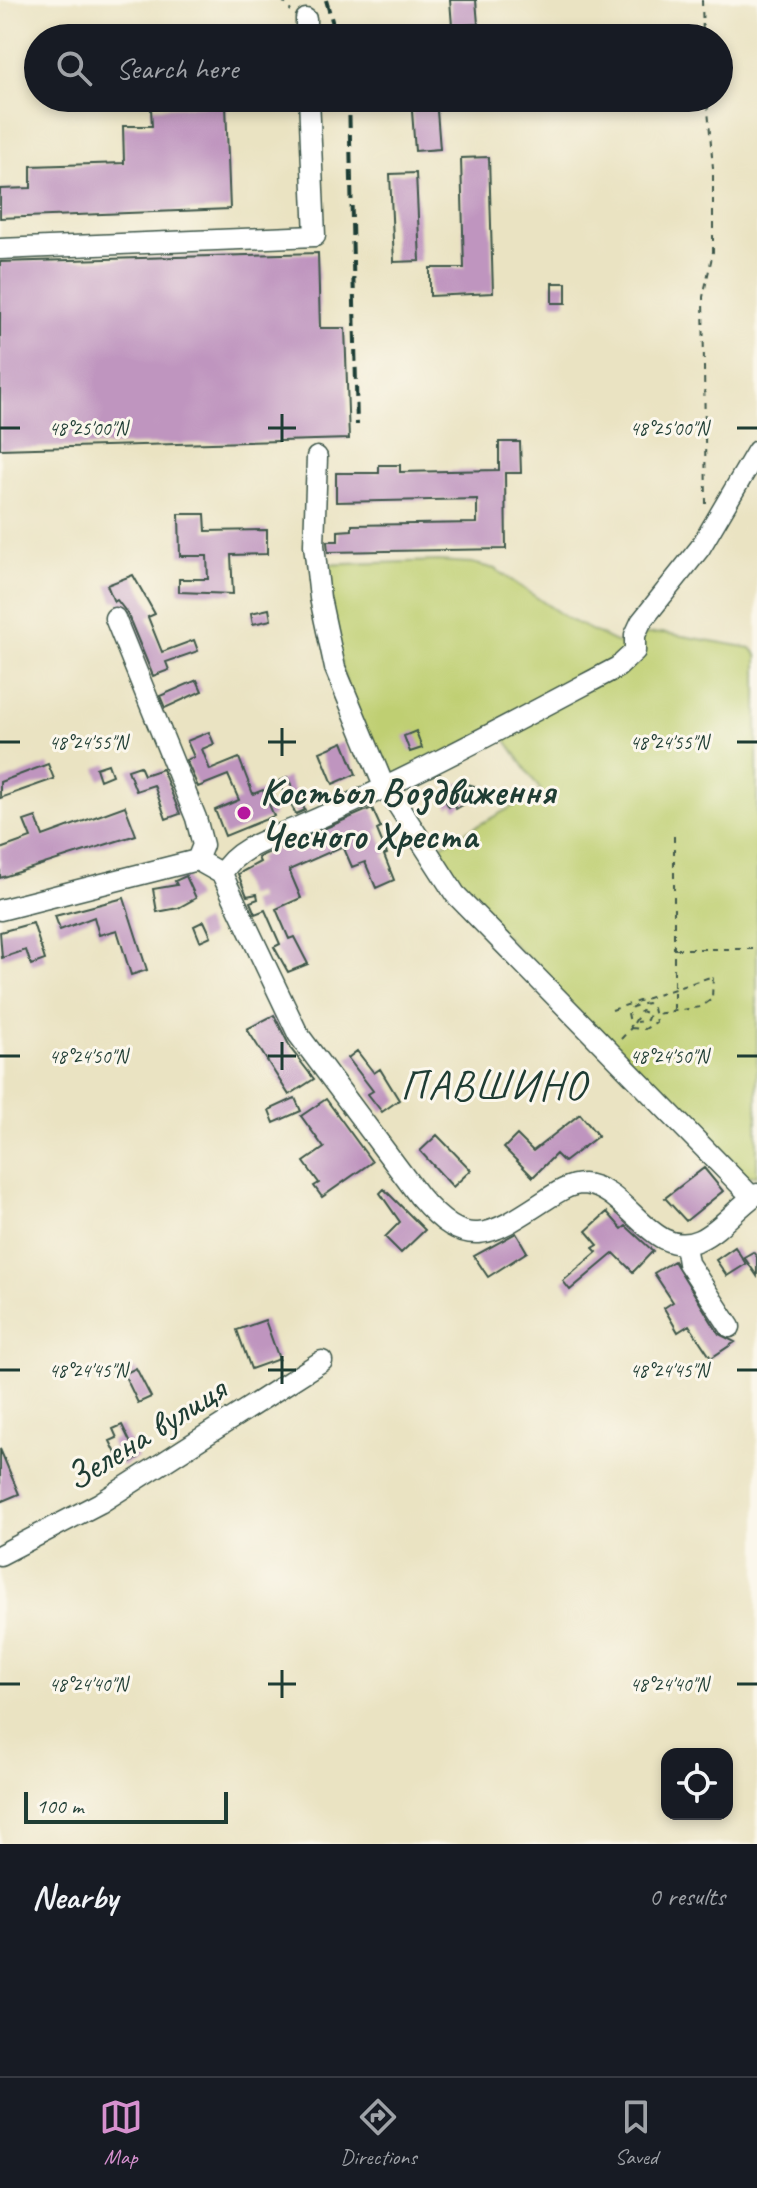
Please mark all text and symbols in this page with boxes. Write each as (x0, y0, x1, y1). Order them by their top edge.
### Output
search box (24, 24, 733, 112)
icon: search (52, 46, 96, 90)
text: Search here (116, 49, 238, 87)
text: 48°25'00"N (49, 416, 130, 441)
text: 48°25'00"N (630, 416, 711, 441)
text: 48°24'55"N (49, 730, 130, 755)
text: 48°24'55"N (630, 730, 711, 755)
place label: Костьол Воздвиження Чесного Хреста (260, 768, 557, 859)
marker: Костьол Воздвиження Чесного Хреста (235, 804, 253, 822)
text: 48°24'50"N (49, 1044, 130, 1069)
text: 48°24'50"N (630, 1044, 711, 1069)
district label: ПАВШИНО (401, 1059, 590, 1112)
text: 48°24'45"N (49, 1358, 130, 1383)
text: 48°24'45"N (630, 1358, 711, 1383)
street label: Зелена вулиця (56, 1364, 237, 1501)
text: 48°24'40"N (49, 1672, 130, 1697)
text: 48°24'40"N (630, 1672, 711, 1697)
map controls (661, 1748, 733, 1820)
button: locate (661, 1748, 733, 1820)
scale bar (24, 1788, 228, 1824)
text: 100 m (36, 1792, 83, 1820)
text: Nearby (32, 1875, 118, 1918)
text: 0 results (649, 1880, 725, 1913)
tab: Map (99, 2095, 143, 2171)
tab: Directions (340, 2095, 417, 2171)
tab: Saved (614, 2095, 658, 2171)

